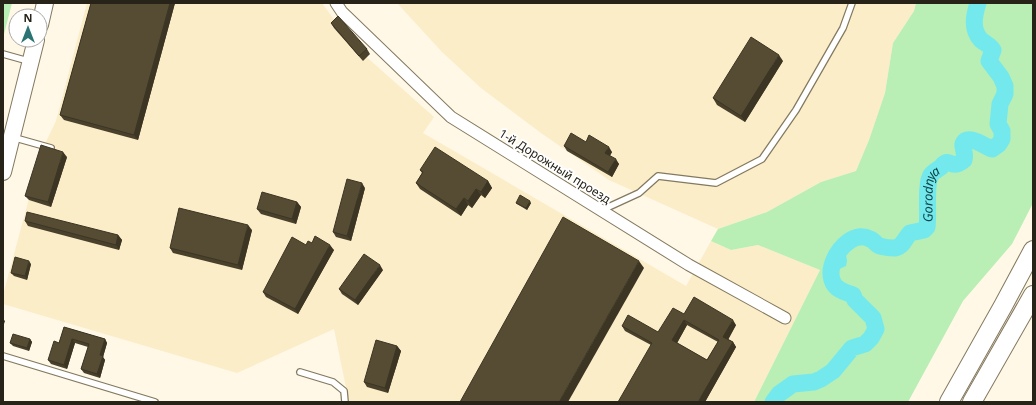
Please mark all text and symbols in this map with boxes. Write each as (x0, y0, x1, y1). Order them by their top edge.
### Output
north arrow (8, 8, 48, 48)
text: N (24, 10, 32, 25)
street label: 1-й Дорожный проезд (496, 125, 615, 208)
water label: Gorodnya (918, 161, 944, 222)

